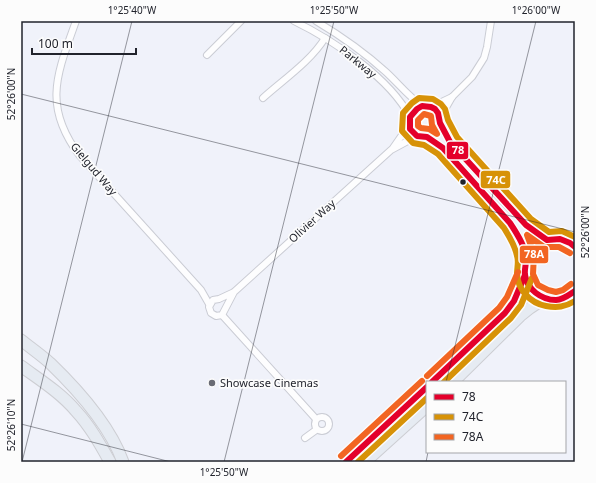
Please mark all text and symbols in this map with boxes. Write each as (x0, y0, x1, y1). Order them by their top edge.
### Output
text: 1°25'40"W (108, 3, 157, 17)
text: 1°25'50"W (310, 3, 359, 17)
text: 1°26'00"W (512, 3, 561, 17)
scale bar (32, 30, 136, 56)
text: 100 m (38, 35, 73, 52)
street label: Parkway (337, 42, 380, 81)
text: 52°26'00"N (4, 68, 18, 120)
street label: Gielgud Way (68, 139, 121, 199)
line badge: 78 (446, 141, 469, 160)
text: 78 (452, 142, 464, 157)
line badge: 74C (480, 170, 511, 189)
text: 74C (486, 172, 506, 187)
unlabelled marker (458, 177, 468, 187)
street label: Olivier Way (285, 195, 339, 246)
text: 52°26'00"N (578, 206, 592, 258)
line badge: 78A (519, 245, 549, 264)
text: 78A (524, 246, 544, 261)
place label: Showcase Cinemas (220, 375, 318, 390)
marker: Showcase Cinemas (207, 378, 217, 388)
legend (426, 381, 566, 453)
text: 78 (462, 388, 476, 405)
text: 52°26'10"N (4, 399, 18, 451)
text: 74C (462, 408, 484, 425)
text: 78A (462, 428, 484, 445)
text: 1°25'50"W (200, 465, 249, 479)

